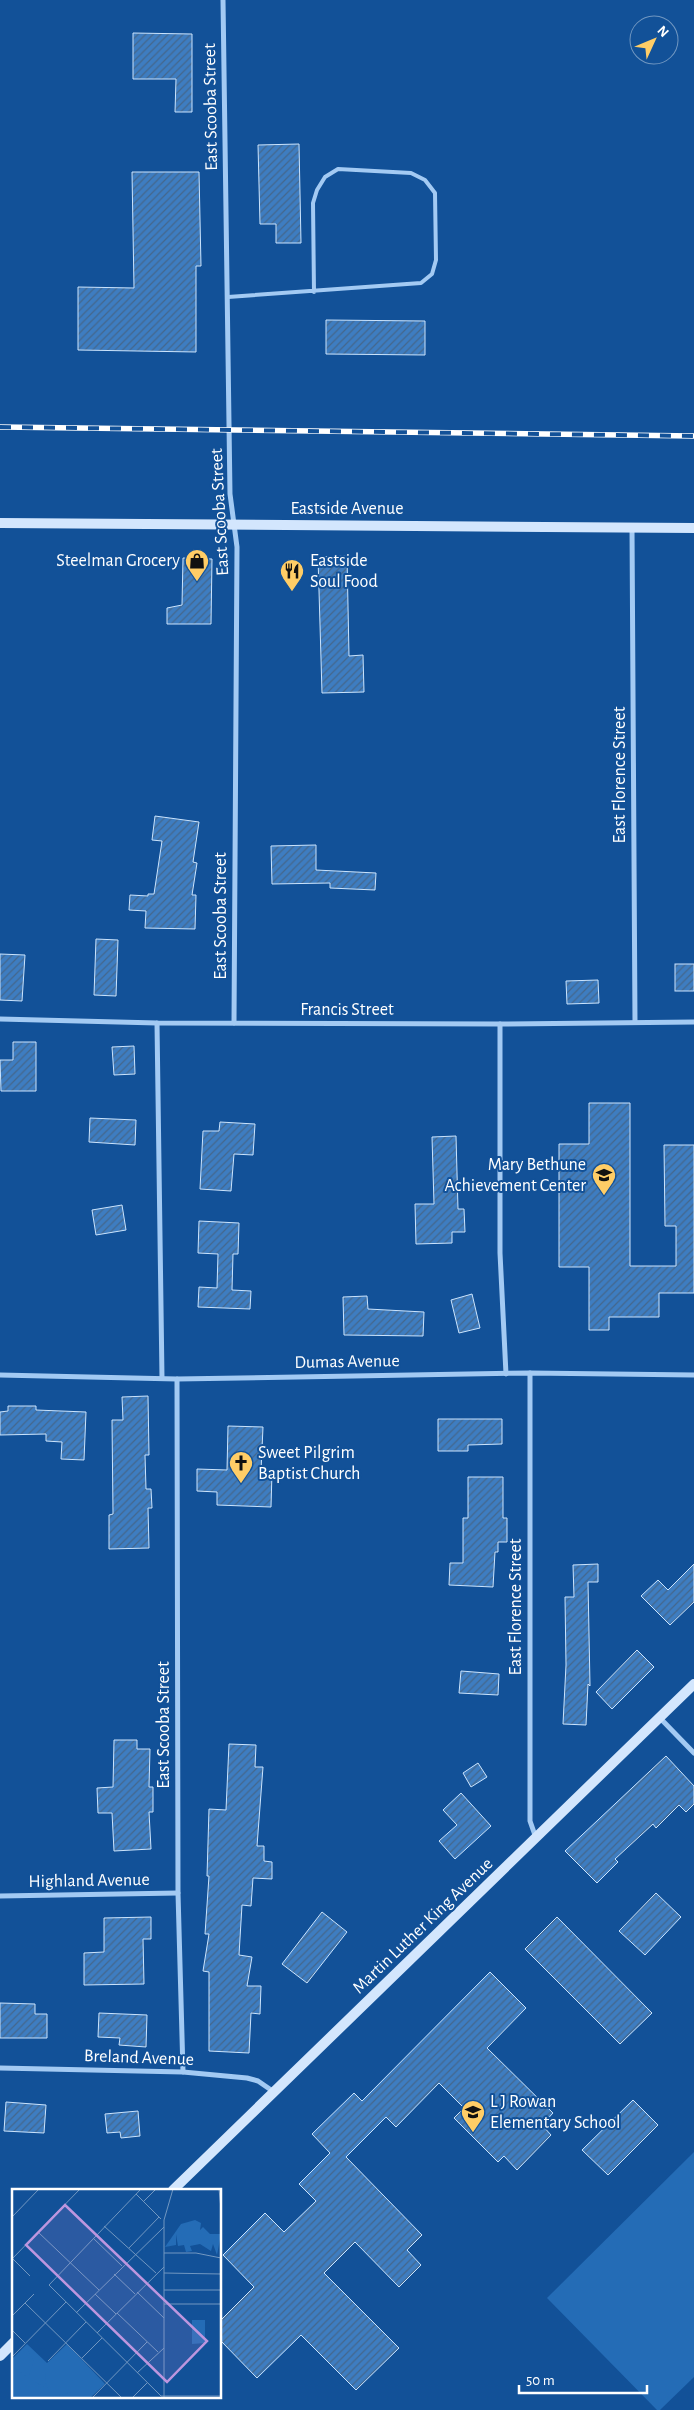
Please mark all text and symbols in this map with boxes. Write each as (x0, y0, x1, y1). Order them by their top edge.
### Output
north arrow (629, 15, 679, 65)
text: N (654, 23, 671, 40)
street label: East Scooba Street (201, 43, 221, 171)
street label: East Scooba Street (208, 448, 232, 576)
street label: Eastside Avenue (290, 500, 404, 518)
shop icon: Steelman Grocery (184, 548, 210, 582)
place label: Steelman Grocery (56, 552, 180, 570)
place label: Eastside Soul Food (310, 552, 378, 591)
restaurant icon: Eastside Soul Food (279, 558, 305, 592)
street label: East Florence Street (611, 706, 629, 843)
street label: East Scooba Street (212, 852, 230, 980)
street label: Francis Street (300, 1001, 394, 1019)
place label: Mary Bethune Achievement Center (444, 1156, 586, 1195)
school or university icon: Mary Bethune Achievement Center (591, 1162, 617, 1196)
street label: Dumas Avenue (294, 1352, 400, 1372)
place label: Sweet Pilgrim Baptist Church (258, 1444, 360, 1483)
church icon: Sweet Pilgrim Baptist Church (228, 1450, 254, 1484)
street label: East Florence Street (507, 1538, 525, 1675)
street label: East Scooba Street (155, 1661, 173, 1789)
street label: Martin Luther King Avenue (350, 1855, 496, 1997)
street label: Highland Avenue (28, 1871, 150, 1891)
street label: Breland Avenue (84, 2047, 194, 2069)
place label: L J Rowan Elementary School (490, 2093, 621, 2132)
school or university icon: L J Rowan Elementary School (460, 2099, 486, 2133)
inset map (12, 2189, 221, 2398)
scale bar (519, 2362, 646, 2394)
text: 50 m (526, 2373, 555, 2388)

